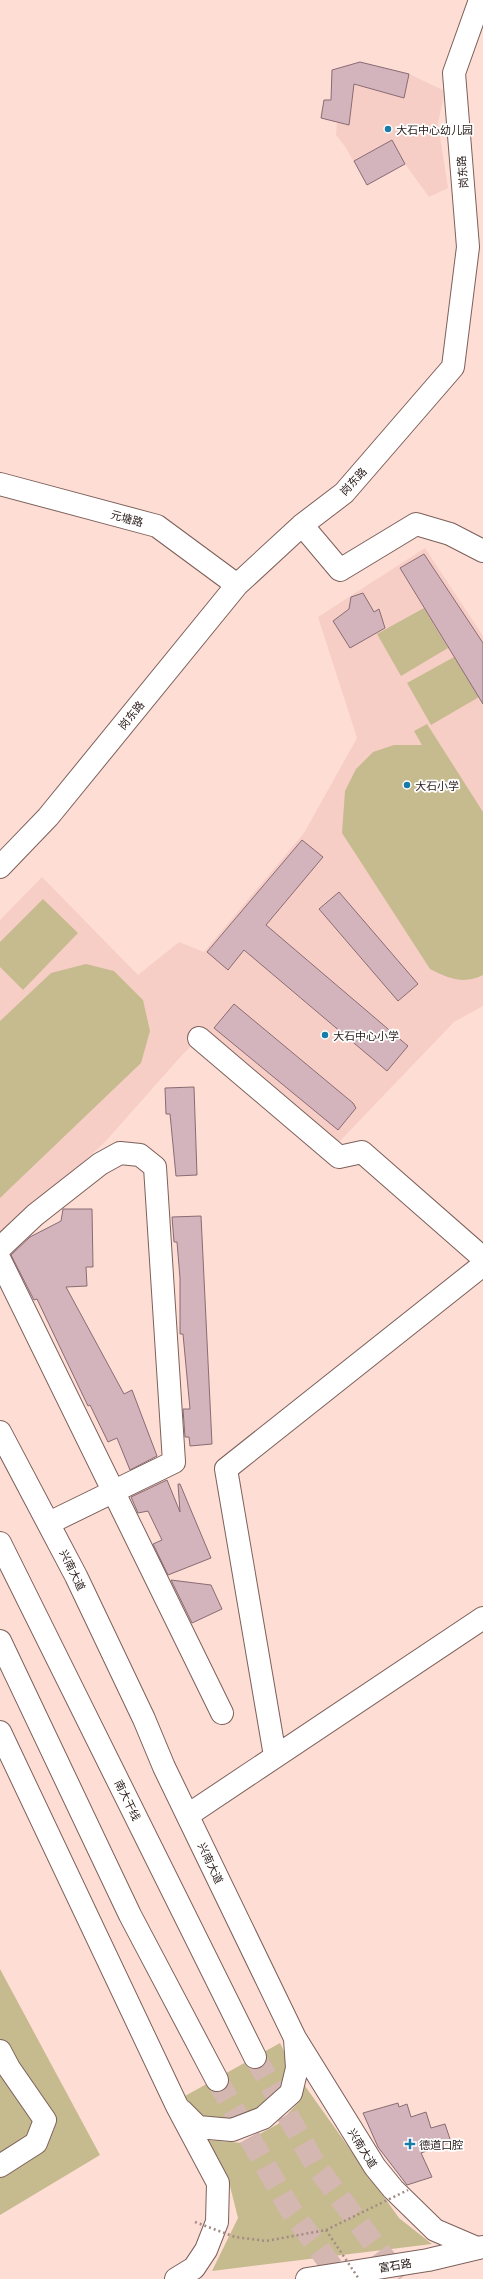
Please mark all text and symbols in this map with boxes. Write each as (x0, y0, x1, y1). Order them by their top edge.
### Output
place label: 大石中心幼儿园 (396, 122, 473, 137)
marker: 大石中心幼儿园 (383, 124, 393, 134)
street label: 岗东路 (453, 155, 471, 189)
street label: 岗东路 (336, 464, 370, 498)
street label: 元塘路 (109, 506, 145, 530)
street label: 岗东路 (115, 697, 147, 733)
place label: 大石小学 (415, 778, 459, 793)
marker: 大石小学 (402, 780, 412, 790)
place label: 大石中心小学 (333, 1028, 399, 1043)
marker: 大石中心小学 (320, 1030, 330, 1040)
street label: 兴南大道 (57, 1547, 89, 1593)
street label: 南大干线 (112, 1777, 144, 1823)
street label: 兴南大道 (195, 1840, 227, 1886)
street label: 兴南大道 (345, 2125, 381, 2171)
place label: 德道口腔 (419, 2137, 463, 2152)
marker: 德道口腔 (404, 2138, 416, 2150)
street label: 富石路 (378, 2255, 412, 2275)

